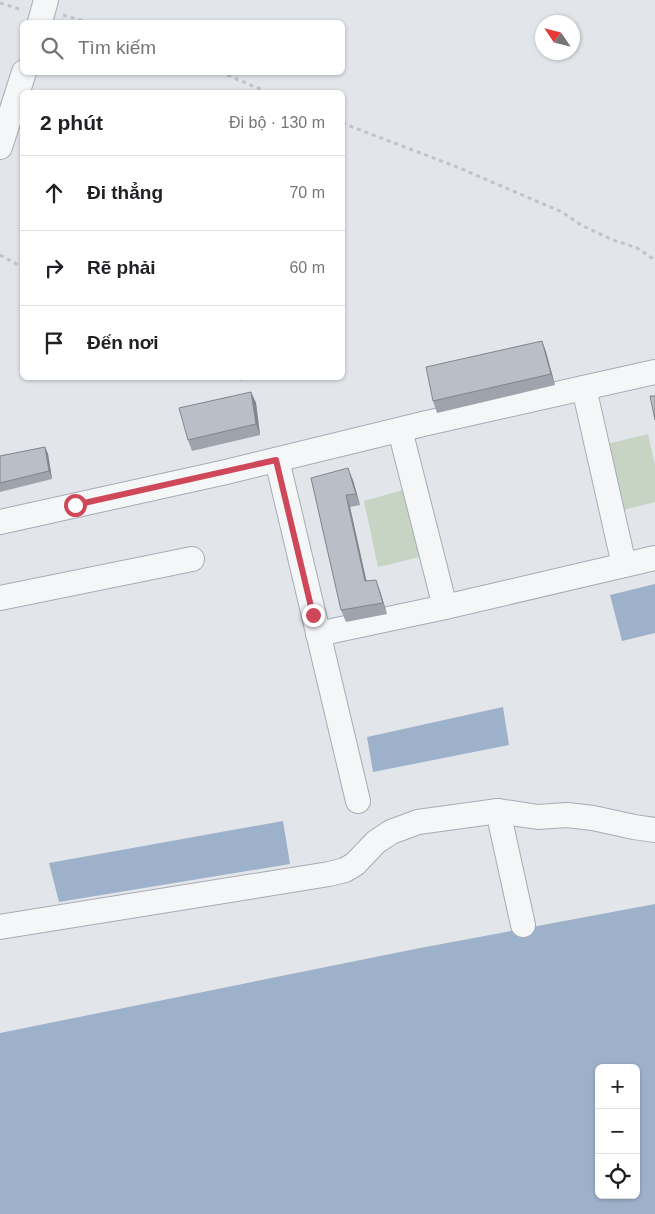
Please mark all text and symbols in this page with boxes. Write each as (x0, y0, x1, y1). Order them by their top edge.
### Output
north arrow (535, 15, 580, 60)
search box (20, 20, 345, 75)
icon: search (38, 34, 66, 62)
text: Tìm kiếm (78, 37, 156, 58)
text: 2 phút (40, 111, 103, 134)
text: Đi bộ · 130 m (229, 114, 325, 131)
icon: ahead (40, 179, 68, 207)
text: Đi thẳng (87, 182, 163, 203)
text: 70 m (289, 184, 325, 201)
icon: right (40, 254, 68, 282)
text: Rẽ phải (87, 257, 156, 278)
text: 60 m (289, 259, 325, 276)
icon: arrive (40, 329, 68, 357)
text: Đến nơi (87, 332, 159, 353)
route start (64, 494, 87, 517)
route end (302, 604, 325, 627)
map controls (595, 1064, 640, 1199)
button: + (595, 1064, 640, 1109)
button: − (595, 1109, 640, 1154)
button: locate (595, 1154, 640, 1199)

